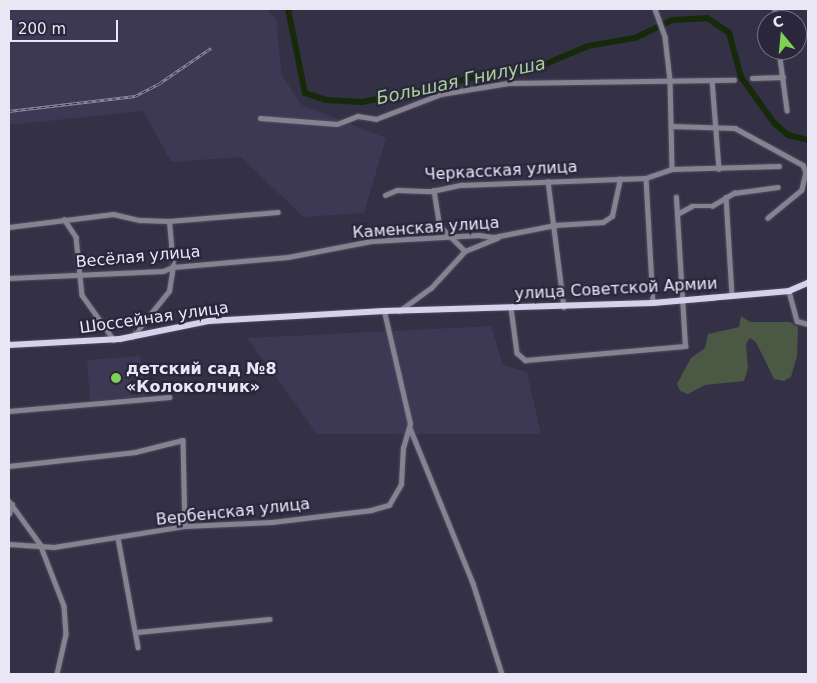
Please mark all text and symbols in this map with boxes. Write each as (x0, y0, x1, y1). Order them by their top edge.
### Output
scale bar (12, 10, 120, 42)
north arrow (757, 10, 807, 60)
text: С (771, 12, 785, 31)
text: 200 m (18, 20, 66, 38)
water label: Большая Гнилуша (374, 52, 548, 110)
street label: Черкасская улица (424, 157, 578, 185)
street label: Каменская улица (352, 213, 500, 243)
street label: Весёлая улица (75, 242, 201, 272)
street label: улица Советской Армии (514, 274, 718, 304)
street label: Шоссейная улица (78, 298, 230, 338)
place label: детский сад №8 «Колоколчик» (126, 359, 277, 397)
marker: детский сад №8 «Колоколчик» (110, 372, 122, 384)
street label: Вербенская улица (155, 494, 311, 530)

